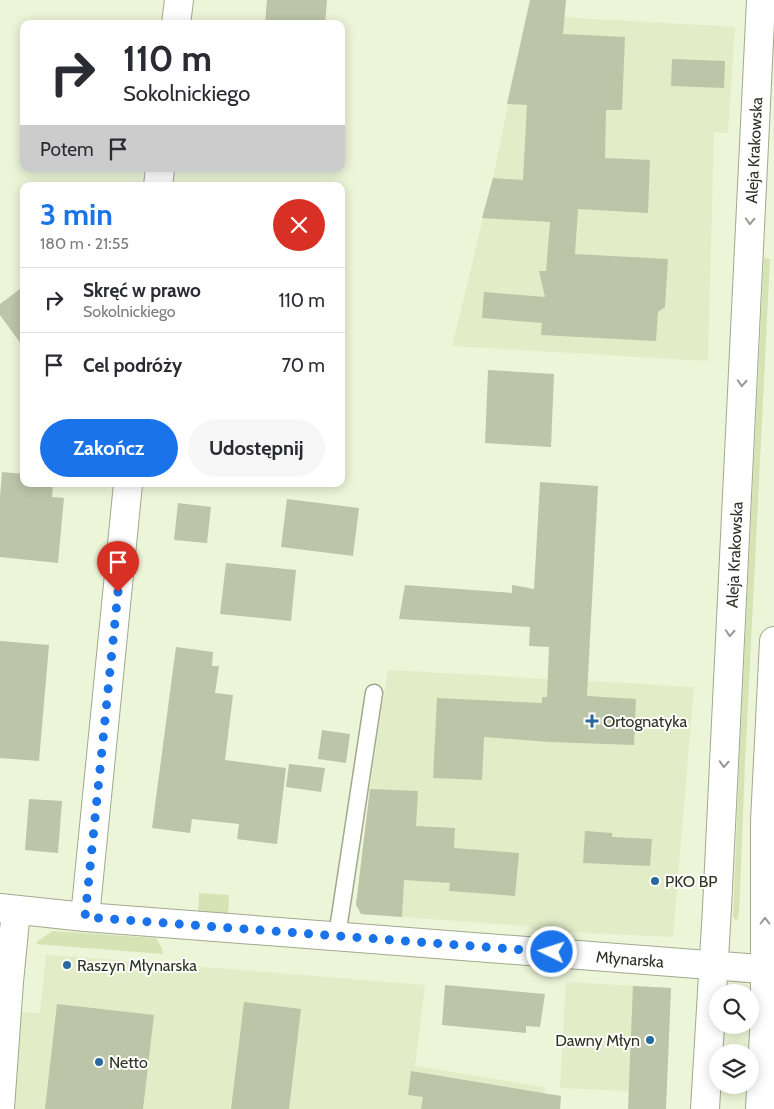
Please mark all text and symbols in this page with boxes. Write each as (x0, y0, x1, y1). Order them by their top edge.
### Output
text: 110 m (123, 37, 212, 80)
icon: right (40, 40, 105, 105)
text: Sokolnickiego (123, 80, 250, 107)
street label: Aleja Krakowska (742, 96, 766, 204)
icon: arrive (104, 135, 132, 163)
text: Potem (40, 138, 94, 161)
text: 3 min (40, 196, 113, 233)
button: close (273, 199, 325, 251)
one-way arrow (744, 217, 755, 225)
text: 180 m · 21:55 (40, 234, 129, 253)
text: Skręć w prawo (83, 279, 201, 302)
icon: right (40, 286, 68, 314)
text: 110 m (278, 289, 325, 312)
text: Sokolnickiego (83, 302, 176, 321)
icon: arrive (40, 351, 68, 379)
text: Cel podróży (83, 354, 182, 377)
text: 70 m (281, 354, 325, 377)
one-way arrow (737, 380, 747, 387)
button: Zakończ (40, 419, 178, 477)
button: Udostępnij (188, 419, 325, 477)
street label: Aleja Krakowska (723, 501, 747, 609)
pin (97, 541, 139, 592)
icon: arrive (104, 548, 132, 576)
one-way arrow (725, 629, 736, 637)
place label: Ortognatyka (603, 712, 687, 731)
marker: Ortognatyka (585, 714, 599, 728)
one-way arrow (718, 760, 729, 768)
place label: PKO BP (665, 872, 717, 891)
marker: PKO BP (649, 875, 661, 887)
one-way arrow (760, 916, 770, 924)
position arrow (525, 925, 577, 977)
street label: Młynarska (595, 947, 665, 972)
place label: Raszyn Młynarska (77, 956, 197, 975)
marker: Raszyn Młynarska (61, 959, 73, 971)
map controls (709, 984, 759, 1094)
button: search (709, 984, 759, 1034)
place label: Dawny Młyn (555, 1031, 640, 1050)
marker: Dawny Młyn (644, 1034, 656, 1046)
button: layers (709, 1044, 759, 1094)
place label: Netto (109, 1053, 148, 1072)
marker: Netto (93, 1056, 105, 1068)

